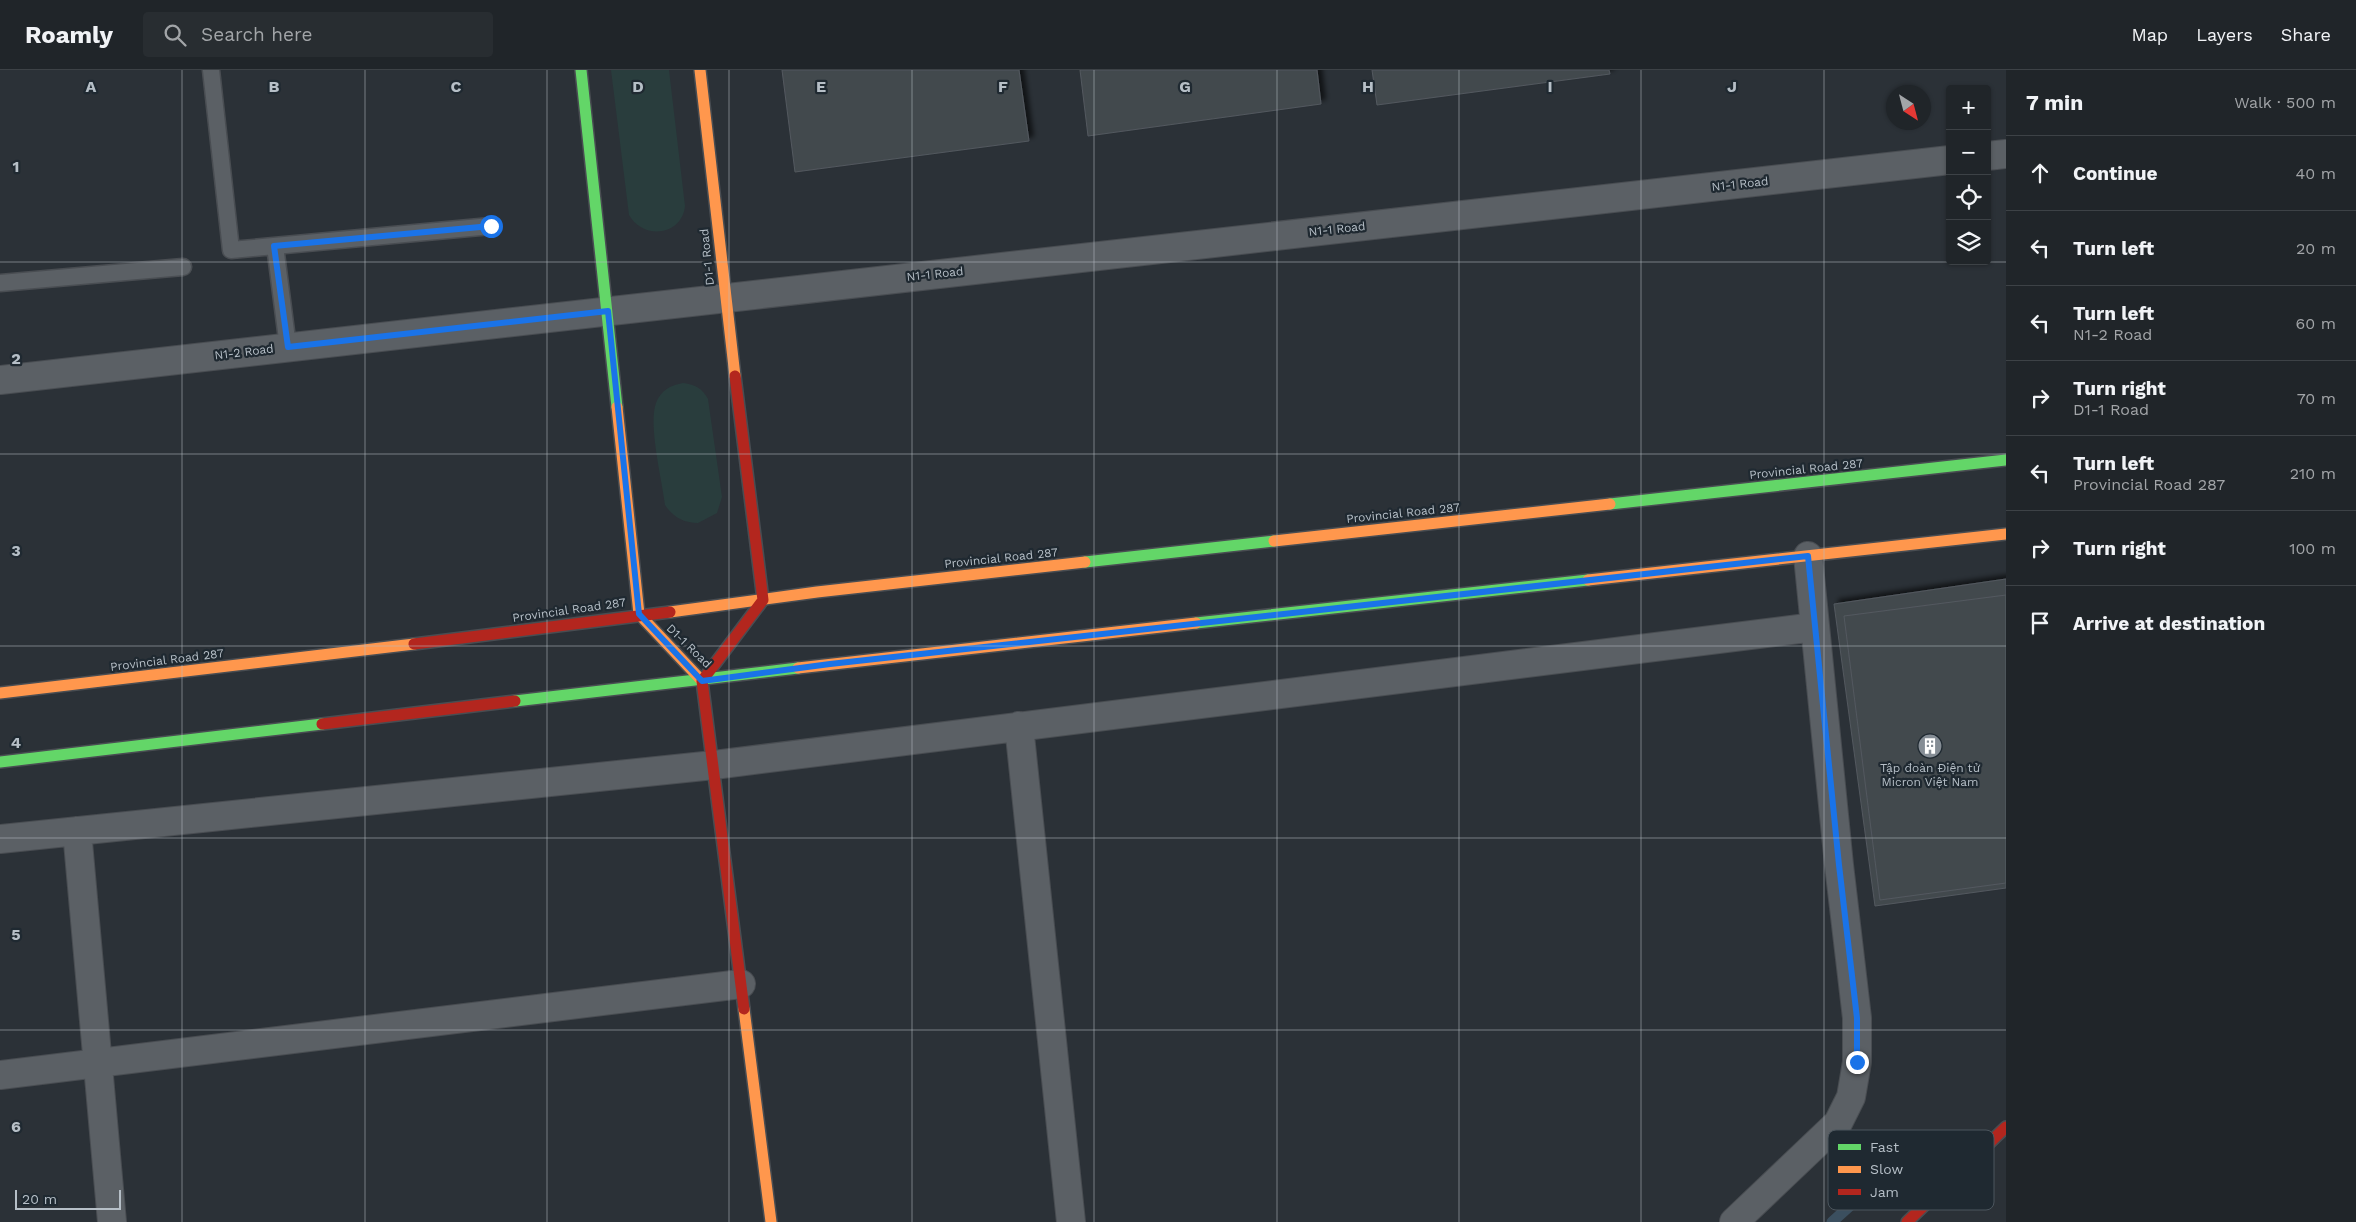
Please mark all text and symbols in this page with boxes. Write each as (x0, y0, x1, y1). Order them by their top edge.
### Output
search box (143, 12, 493, 57)
text: Roamly (25, 21, 113, 49)
icon: search (161, 21, 189, 49)
text: Search here (201, 23, 312, 46)
text: Map (2131, 24, 2168, 45)
text: Layers (2196, 24, 2253, 45)
text: Share (2281, 24, 2331, 45)
text: A (86, 77, 97, 96)
text: B (269, 77, 280, 96)
text: C (451, 77, 462, 96)
text: D (632, 77, 644, 96)
text: E (816, 77, 826, 96)
text: F (998, 77, 1008, 96)
text: G (1179, 77, 1191, 96)
text: H (1362, 77, 1374, 96)
text: I (1547, 77, 1553, 96)
text: J (1727, 77, 1737, 96)
north arrow (1886, 85, 1931, 130)
map controls (1946, 85, 1991, 265)
button: + (1946, 85, 1991, 130)
text: 7 min (2026, 90, 2083, 115)
text: Walk · 500 m (2234, 93, 2336, 112)
button: − (1946, 130, 1991, 175)
text: 1 (13, 157, 19, 176)
icon: ahead (2026, 159, 2054, 187)
text: Continue (2073, 162, 2157, 185)
text: 40 m (2296, 164, 2336, 183)
street label: N1-1 Road (1711, 174, 1769, 194)
button: locate (1946, 175, 1991, 220)
route start (480, 215, 503, 238)
street label: N1-1 Road (1308, 219, 1366, 239)
button: layers (1946, 220, 1991, 265)
street label: D1-1 Road (697, 228, 717, 286)
icon: left (2026, 234, 2054, 262)
text: Turn left (2073, 237, 2154, 260)
text: 20 m (2296, 239, 2336, 258)
street label: N1-1 Road (906, 264, 964, 284)
text: Turn left (2073, 302, 2154, 325)
icon: left (2026, 309, 2054, 337)
text: 60 m (2296, 314, 2336, 333)
text: N1-2 Road (2073, 325, 2152, 344)
street label: N1-2 Road (214, 341, 274, 363)
text: 2 (11, 349, 21, 368)
text: Turn right (2073, 377, 2166, 400)
icon: right (2026, 384, 2054, 412)
text: 70 m (2297, 389, 2336, 408)
text: D1-1 Road (2073, 400, 2149, 419)
text: Turn left (2073, 452, 2154, 475)
street label: Provincial Road 287 (1748, 456, 1864, 482)
icon: left (2026, 459, 2054, 487)
text: 210 m (2290, 464, 2336, 483)
text: Provincial Road 287 (2073, 475, 2225, 494)
street label: Provincial Road 287 (1345, 500, 1461, 526)
icon: right (2026, 534, 2054, 562)
text: Turn right (2073, 537, 2166, 560)
text: 100 m (2289, 539, 2336, 558)
text: 3 (11, 541, 21, 560)
street label: Provincial Road 287 (943, 545, 1059, 571)
street label: Provincial Road 287 (511, 595, 627, 625)
icon: arrive (2026, 609, 2054, 637)
text: Arrive at destination (2073, 612, 2265, 635)
street label: D1-1 Road (664, 621, 714, 671)
street label: Provincial Road 287 (109, 646, 225, 674)
text: 4 (11, 733, 21, 752)
building icon: Tập đoàn Điện tử Micron Việt Nam (1917, 733, 1943, 759)
place label: Tập đoàn Điện tử Micron Việt Nam (1880, 761, 1981, 789)
text: 5 (11, 925, 21, 944)
route end (1846, 1051, 1869, 1074)
text: 6 (11, 1117, 21, 1136)
legend (1828, 1130, 1994, 1210)
text: Fast (1870, 1139, 1899, 1155)
text: Slow (1870, 1161, 1903, 1177)
text: Jam (1870, 1184, 1899, 1200)
scale bar (15, 1187, 121, 1210)
text: 20 m (22, 1191, 57, 1207)

